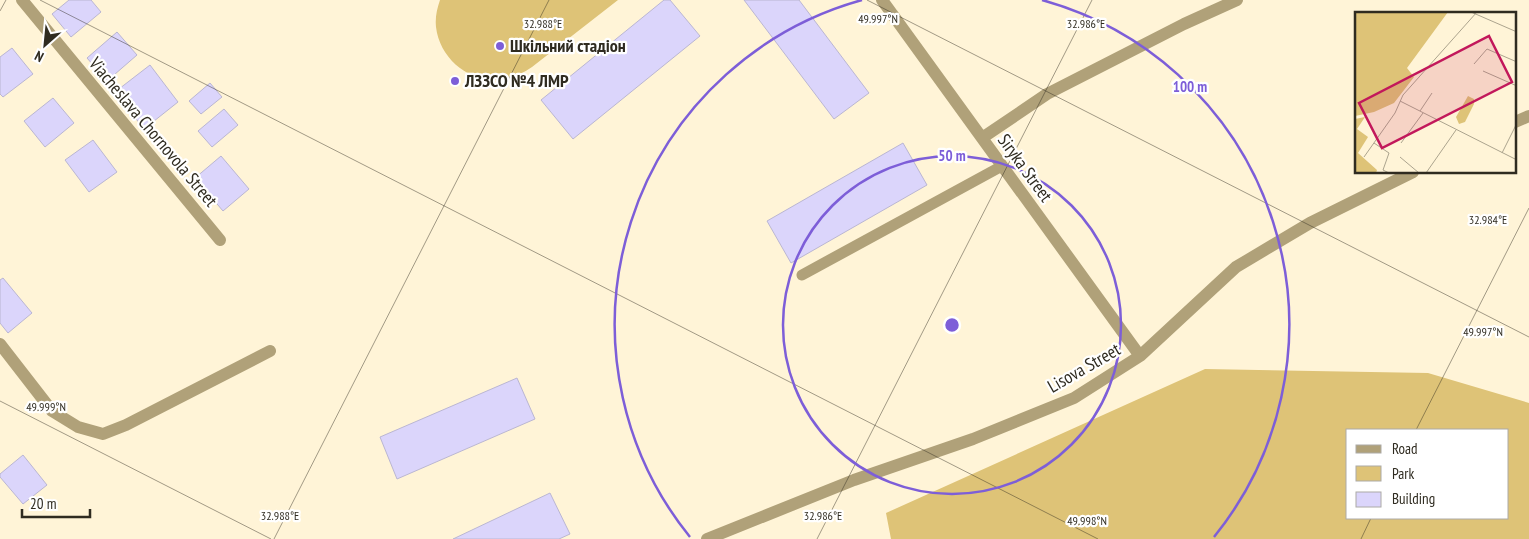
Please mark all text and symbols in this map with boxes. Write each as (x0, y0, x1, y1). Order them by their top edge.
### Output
text: 49.997°N (858, 11, 898, 26)
inset map (1355, 12, 1516, 174)
text: 32.988°E (524, 16, 562, 31)
text: 32.986°E (1067, 16, 1105, 31)
north arrow (20, 20, 70, 70)
place label: Шкільний стадіон (510, 34, 626, 57)
marker: Шкільний стадіон (494, 40, 506, 52)
text: N (32, 47, 47, 66)
street label: Viacheslava Chornovola Street (83, 51, 223, 211)
place label: ЛЗЗСО №4 ЛМР (464, 69, 569, 92)
marker: ЛЗЗСО №4 ЛМР (449, 75, 461, 87)
text: 100 m (1173, 77, 1207, 96)
street label: Siryka Street (993, 129, 1058, 206)
text: 50 m (938, 146, 966, 165)
text: 32.984°E (1469, 212, 1507, 227)
centre of rings (943, 316, 961, 334)
text: 49.997°N (1463, 324, 1503, 339)
street label: Lisova Street (1043, 338, 1124, 398)
text: 49.999°N (26, 399, 66, 414)
legend (1346, 429, 1509, 519)
text: Road (1392, 439, 1418, 458)
text: Park (1392, 464, 1414, 483)
scale bar (22, 486, 90, 518)
text: Building (1392, 489, 1435, 508)
text: 20 m (30, 494, 56, 513)
text: 32.988°E (261, 508, 299, 523)
text: 32.986°E (804, 508, 842, 523)
text: 49.998°N (1067, 513, 1107, 528)

